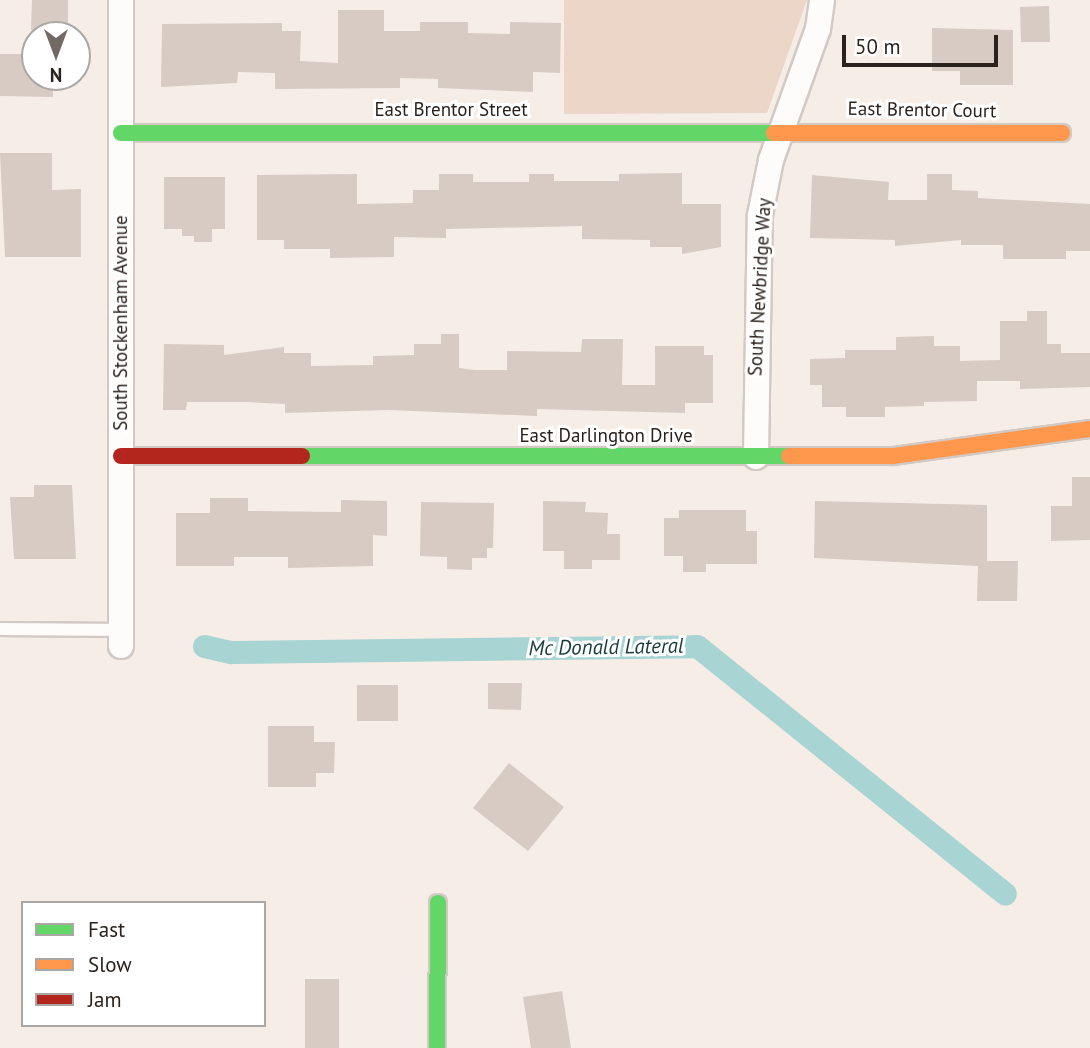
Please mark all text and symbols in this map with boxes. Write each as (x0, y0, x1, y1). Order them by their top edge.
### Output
north arrow (21, 21, 91, 91)
scale bar (845, 21, 1001, 65)
text: 50 m (855, 33, 901, 60)
text: N (50, 63, 62, 87)
street label: East Brentor Court (847, 97, 997, 123)
street label: East Brentor Street (374, 99, 528, 121)
street label: South Newbridge Way (744, 197, 776, 377)
street label: South Stockenham Avenue (110, 215, 132, 431)
street label: East Darlington Drive (519, 425, 693, 447)
water label: Mc Donald Lateral (528, 633, 684, 661)
legend (21, 901, 266, 1027)
text: Fast (88, 916, 125, 943)
text: Slow (88, 951, 132, 978)
text: Jam (88, 986, 122, 1013)

